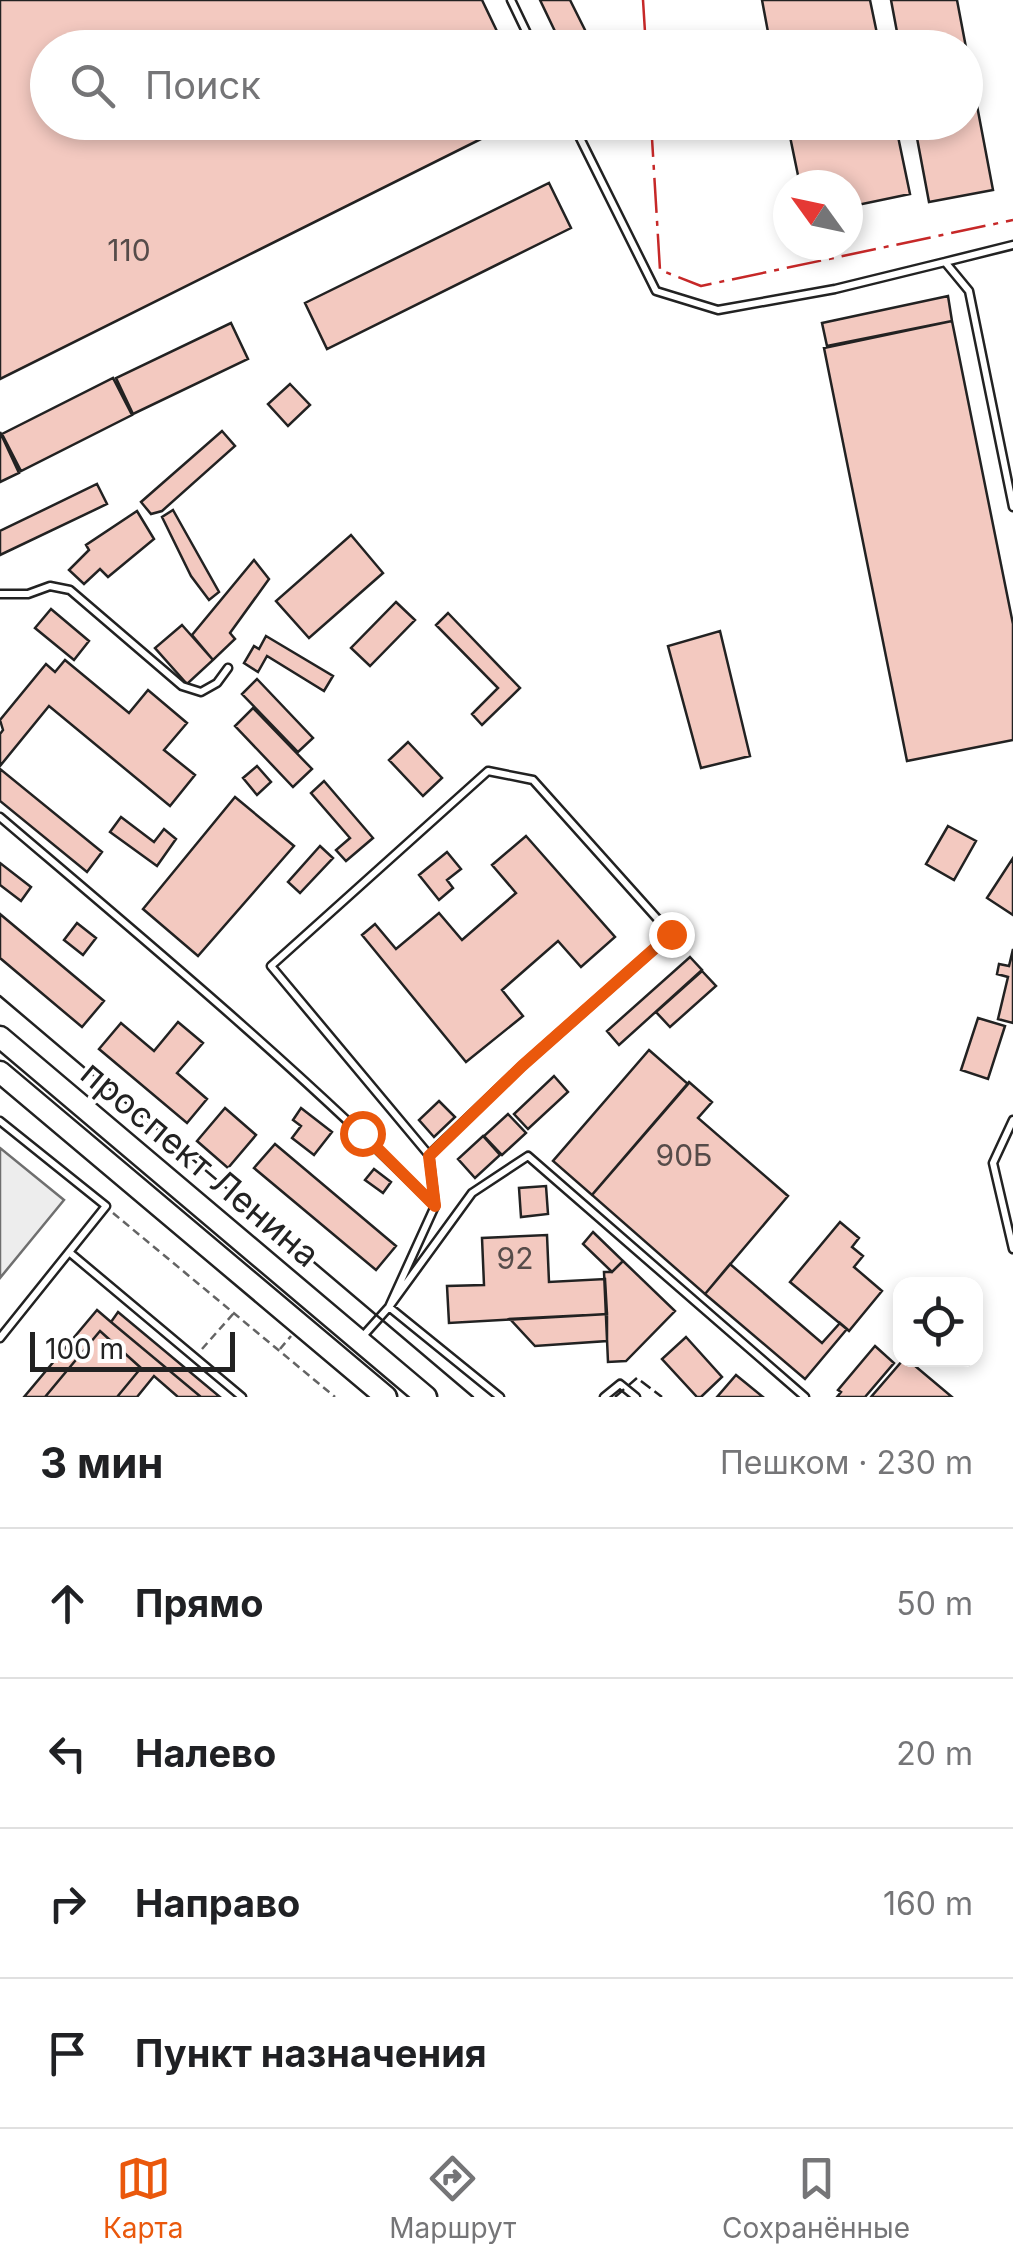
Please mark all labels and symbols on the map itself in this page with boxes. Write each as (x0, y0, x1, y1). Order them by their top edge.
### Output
north arrow (773, 170, 863, 260)
house number: 110 (107, 232, 151, 268)
route end (649, 912, 695, 958)
street label: проспект Ленина (73, 1052, 328, 1275)
route start (340, 1111, 386, 1157)
house number: 90Б (656, 1137, 712, 1173)
house number: 92 (497, 1240, 533, 1276)
scale bar (30, 1327, 235, 1372)

